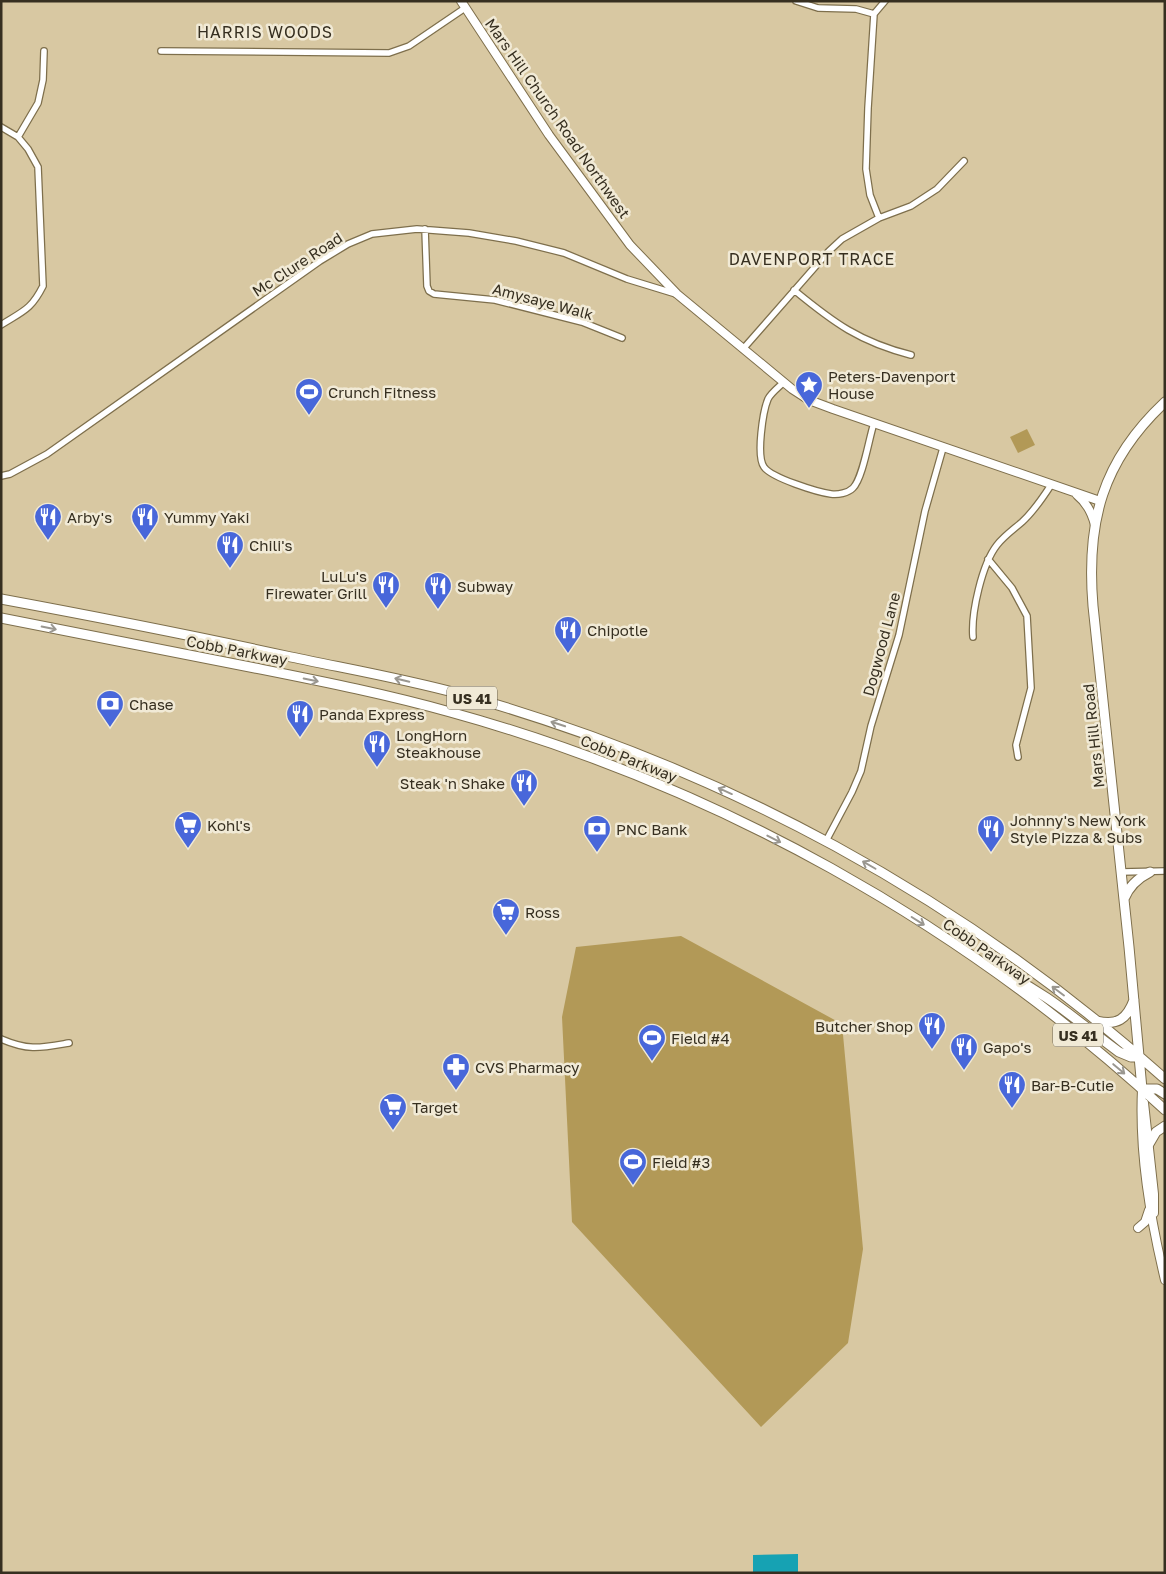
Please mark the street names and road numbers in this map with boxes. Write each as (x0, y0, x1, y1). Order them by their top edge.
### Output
street label: Mars Hill Church Road Northwest (482, 15, 634, 221)
street label: Mc Clure Road (249, 228, 345, 300)
street label: Amysaye Walk (491, 279, 596, 323)
street label: Dogwood Lane (858, 590, 904, 698)
street label: Cobb Parkway (185, 631, 290, 669)
street label: Mars Hill Road (1079, 683, 1107, 789)
road number: US 41 (447, 686, 497, 710)
street label: Cobb Parkway (578, 730, 680, 786)
street label: Cobb Parkway (940, 914, 1035, 988)
road number: US 41 (1053, 1024, 1103, 1046)

